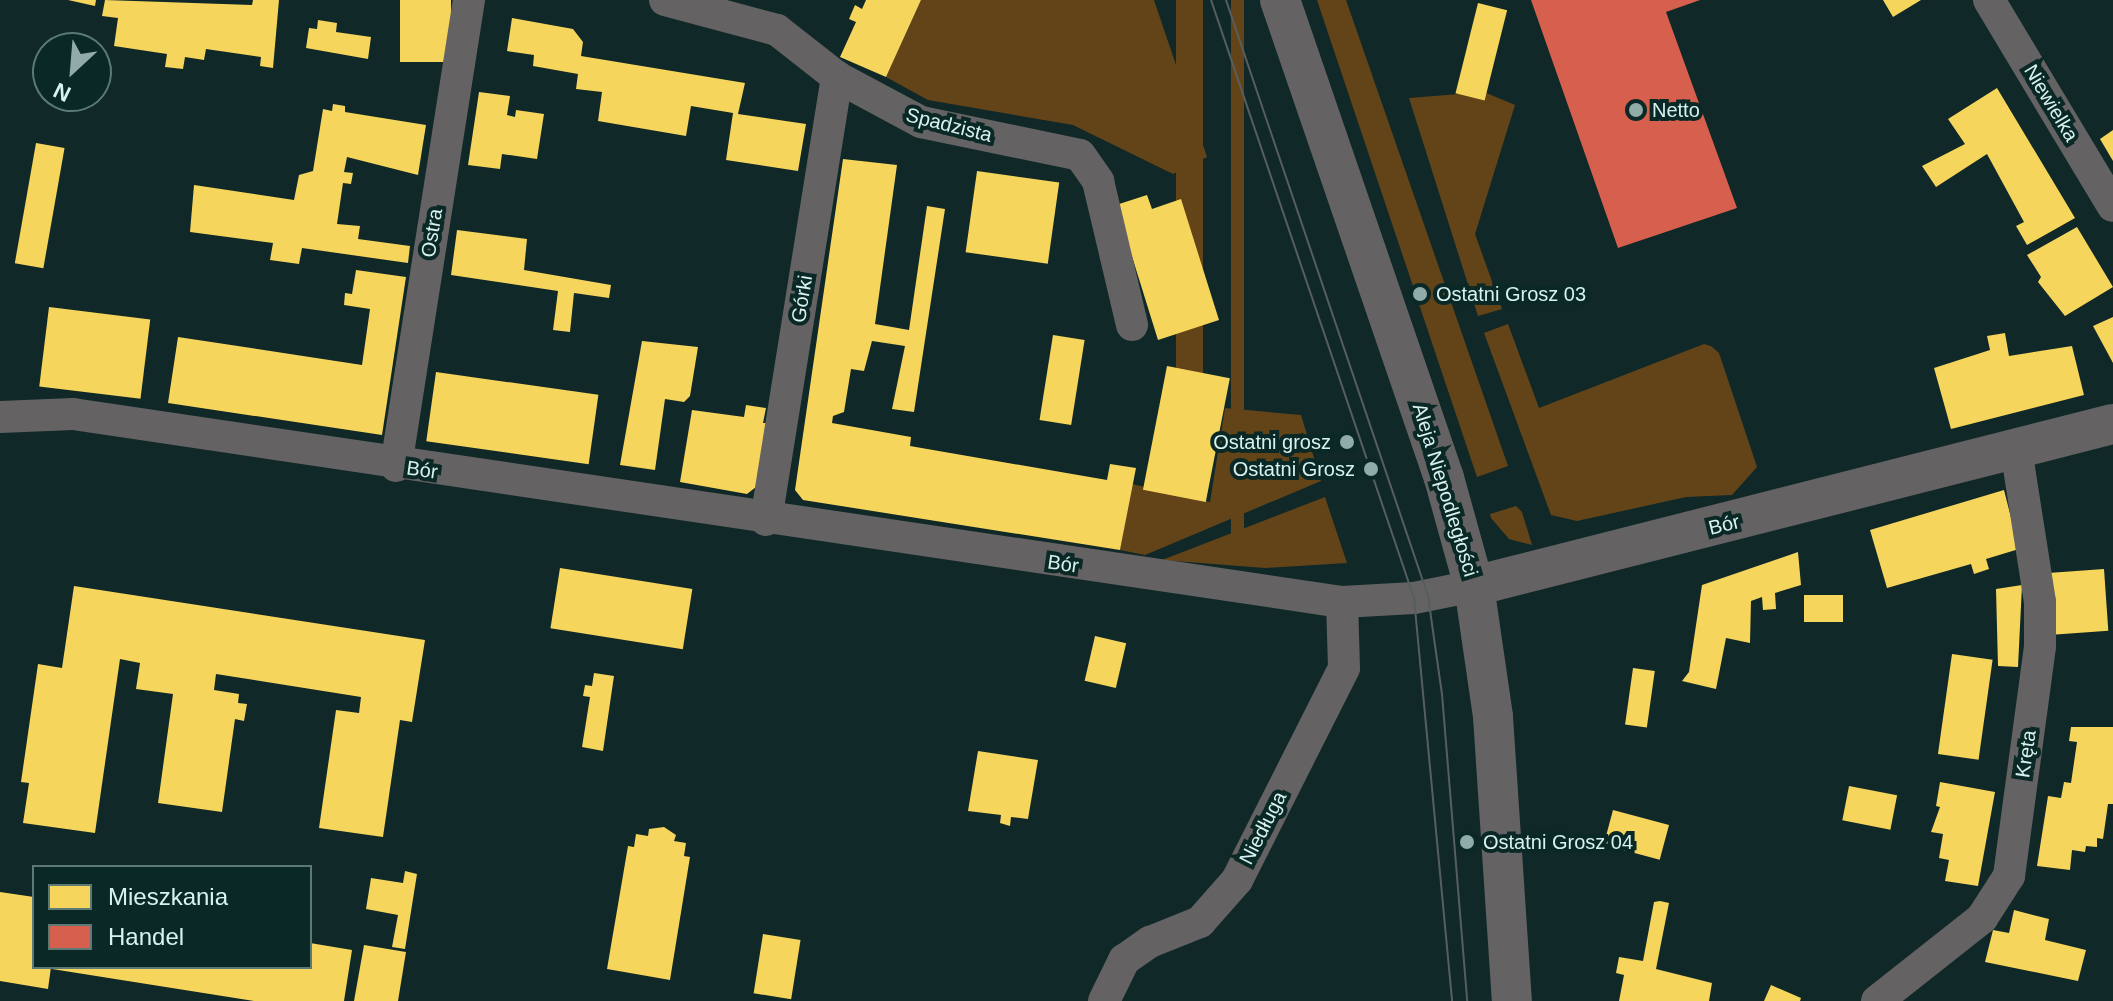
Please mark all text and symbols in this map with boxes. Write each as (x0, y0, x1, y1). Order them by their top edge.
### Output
north arrow (32, 32, 112, 112)
street label: Niewielka (2019, 60, 2083, 146)
text: N (50, 78, 75, 107)
place label: Netto (1652, 98, 1700, 122)
marker: Netto (1627, 101, 1645, 119)
street label: Spadzista (903, 103, 995, 147)
street label: Ostra (416, 207, 448, 259)
street label: Górki (786, 274, 818, 324)
place label: Ostatni Grosz 03 (1436, 282, 1586, 306)
marker: Ostatni Grosz 03 (1411, 285, 1429, 303)
street label: Aleja Niepodległości (1407, 400, 1483, 580)
place label: Ostatni grosz (1213, 430, 1331, 454)
marker: Ostatni grosz (1338, 433, 1356, 451)
street label: Bór (405, 456, 439, 484)
place label: Ostatni Grosz (1233, 457, 1355, 481)
marker: Ostatni Grosz (1362, 460, 1380, 478)
street label: Bór (1706, 510, 1742, 540)
street label: Bór (1046, 550, 1080, 578)
street label: Kręta (2011, 729, 2041, 779)
street label: Niedługa (1234, 787, 1292, 869)
place label: Ostatni Grosz 04 (1483, 830, 1633, 854)
marker: Ostatni Grosz 04 (1458, 833, 1476, 851)
legend (32, 865, 312, 969)
text: Mieszkania (108, 883, 228, 910)
text: Handel (108, 923, 184, 950)

